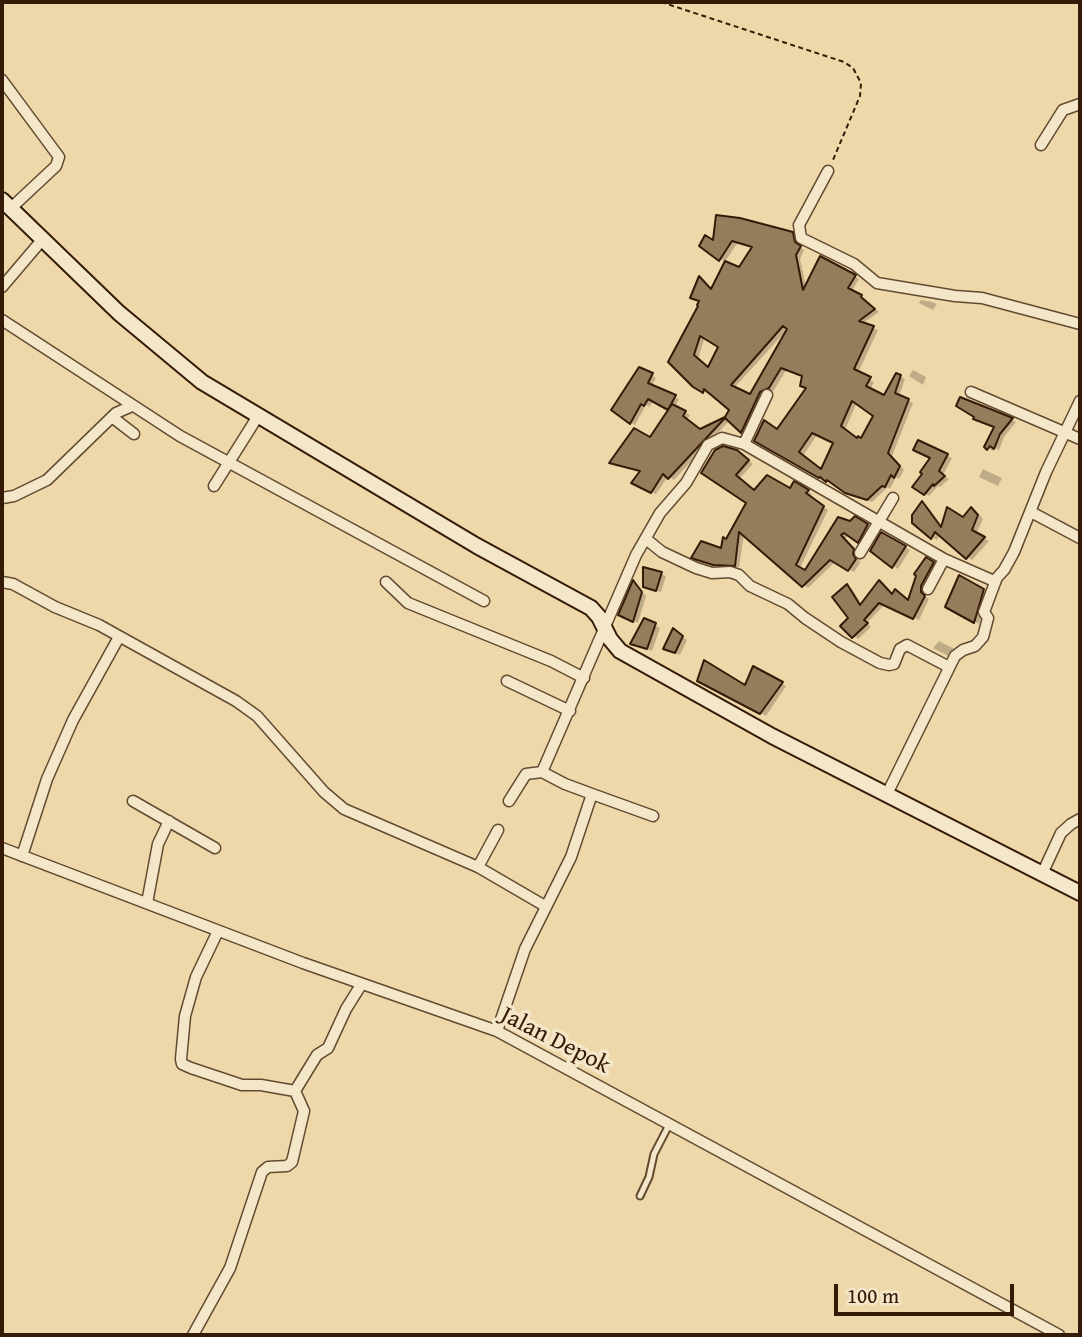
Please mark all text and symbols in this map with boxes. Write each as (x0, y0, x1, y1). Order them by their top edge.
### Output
street label: Jalan Depok (495, 1001, 615, 1081)
scale bar (837, 1270, 1017, 1314)
text: 100 m (847, 1280, 899, 1311)

